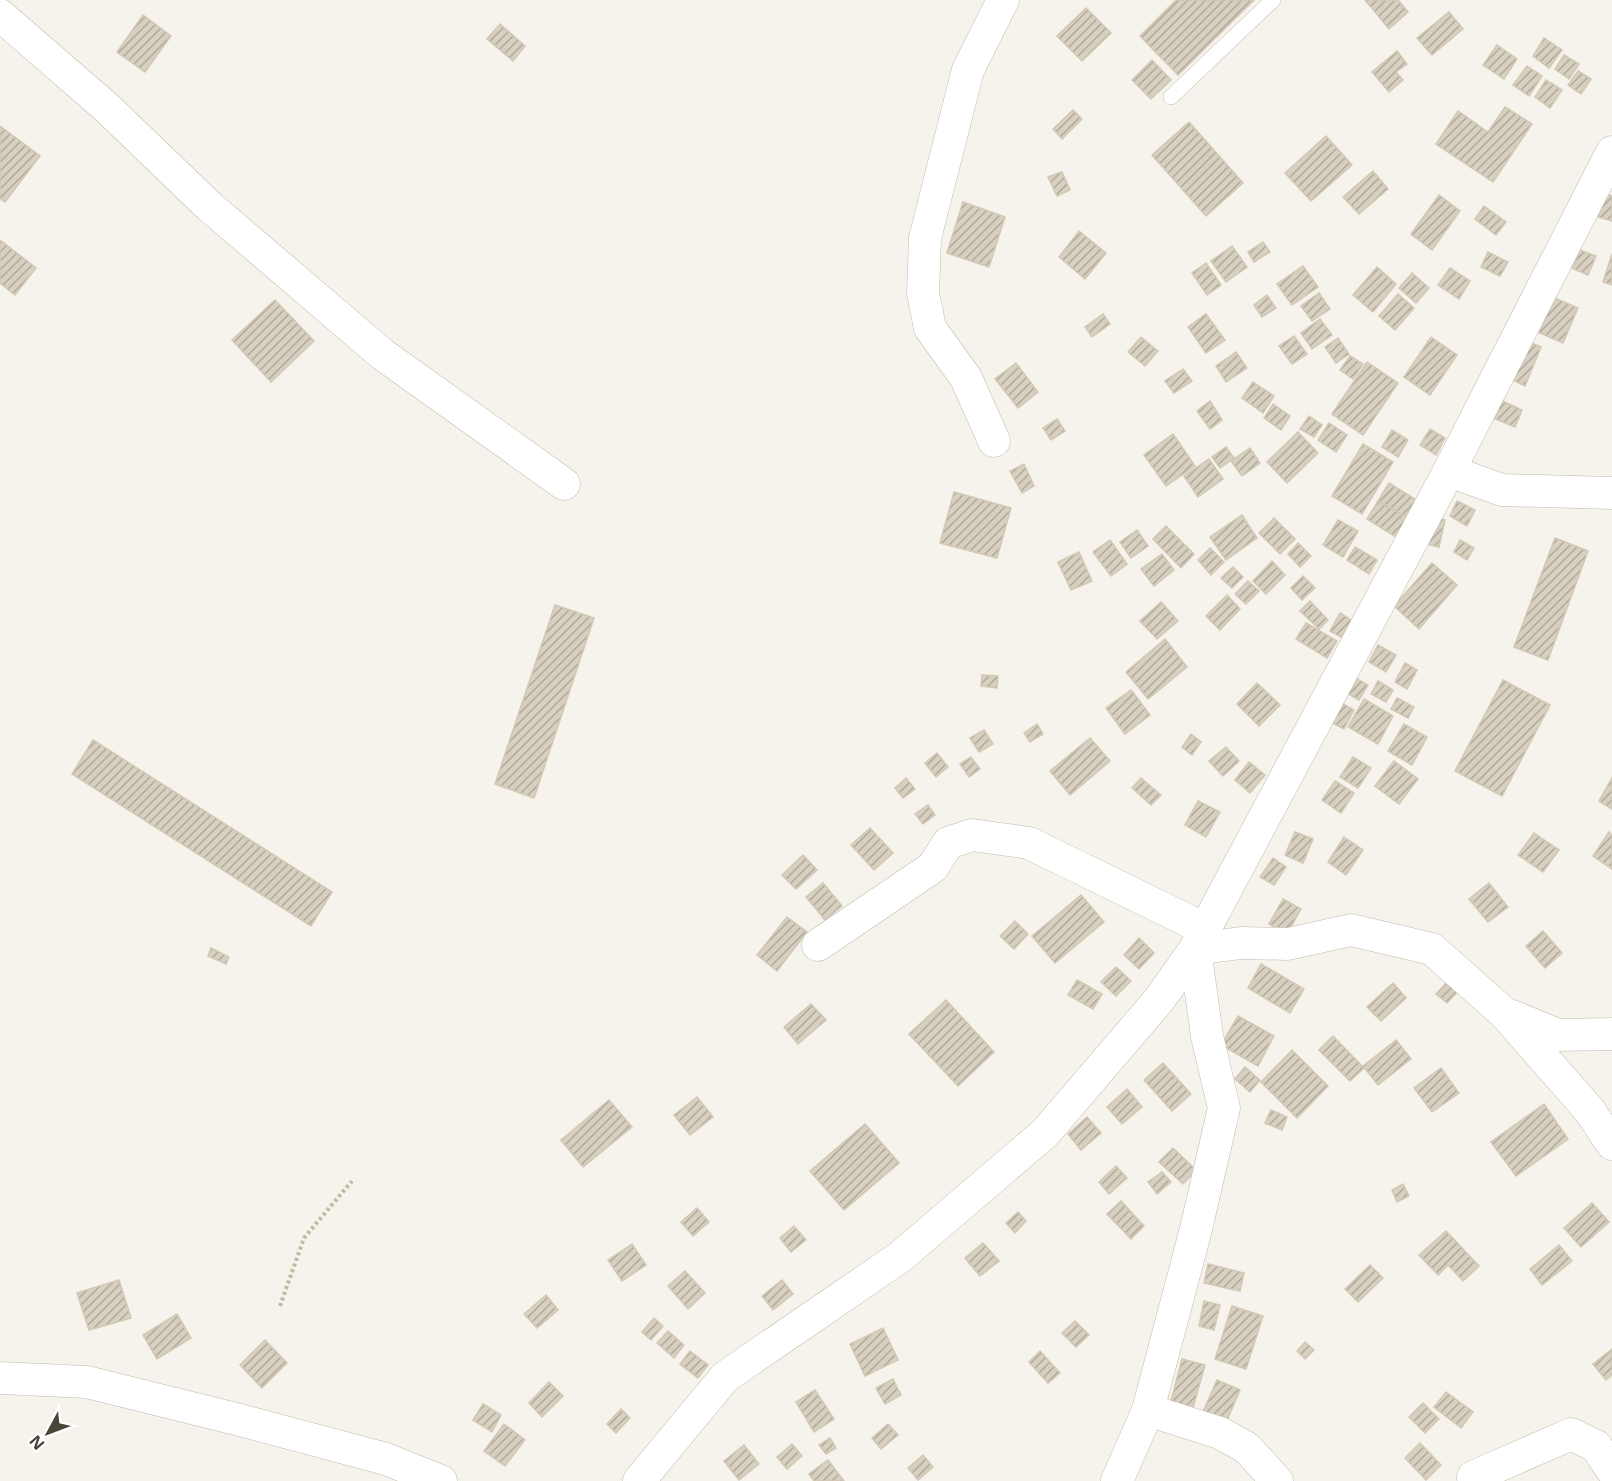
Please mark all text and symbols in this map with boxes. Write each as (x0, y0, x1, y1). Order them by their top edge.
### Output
north arrow (18, 1403, 78, 1463)
text: N (24, 1431, 49, 1455)

